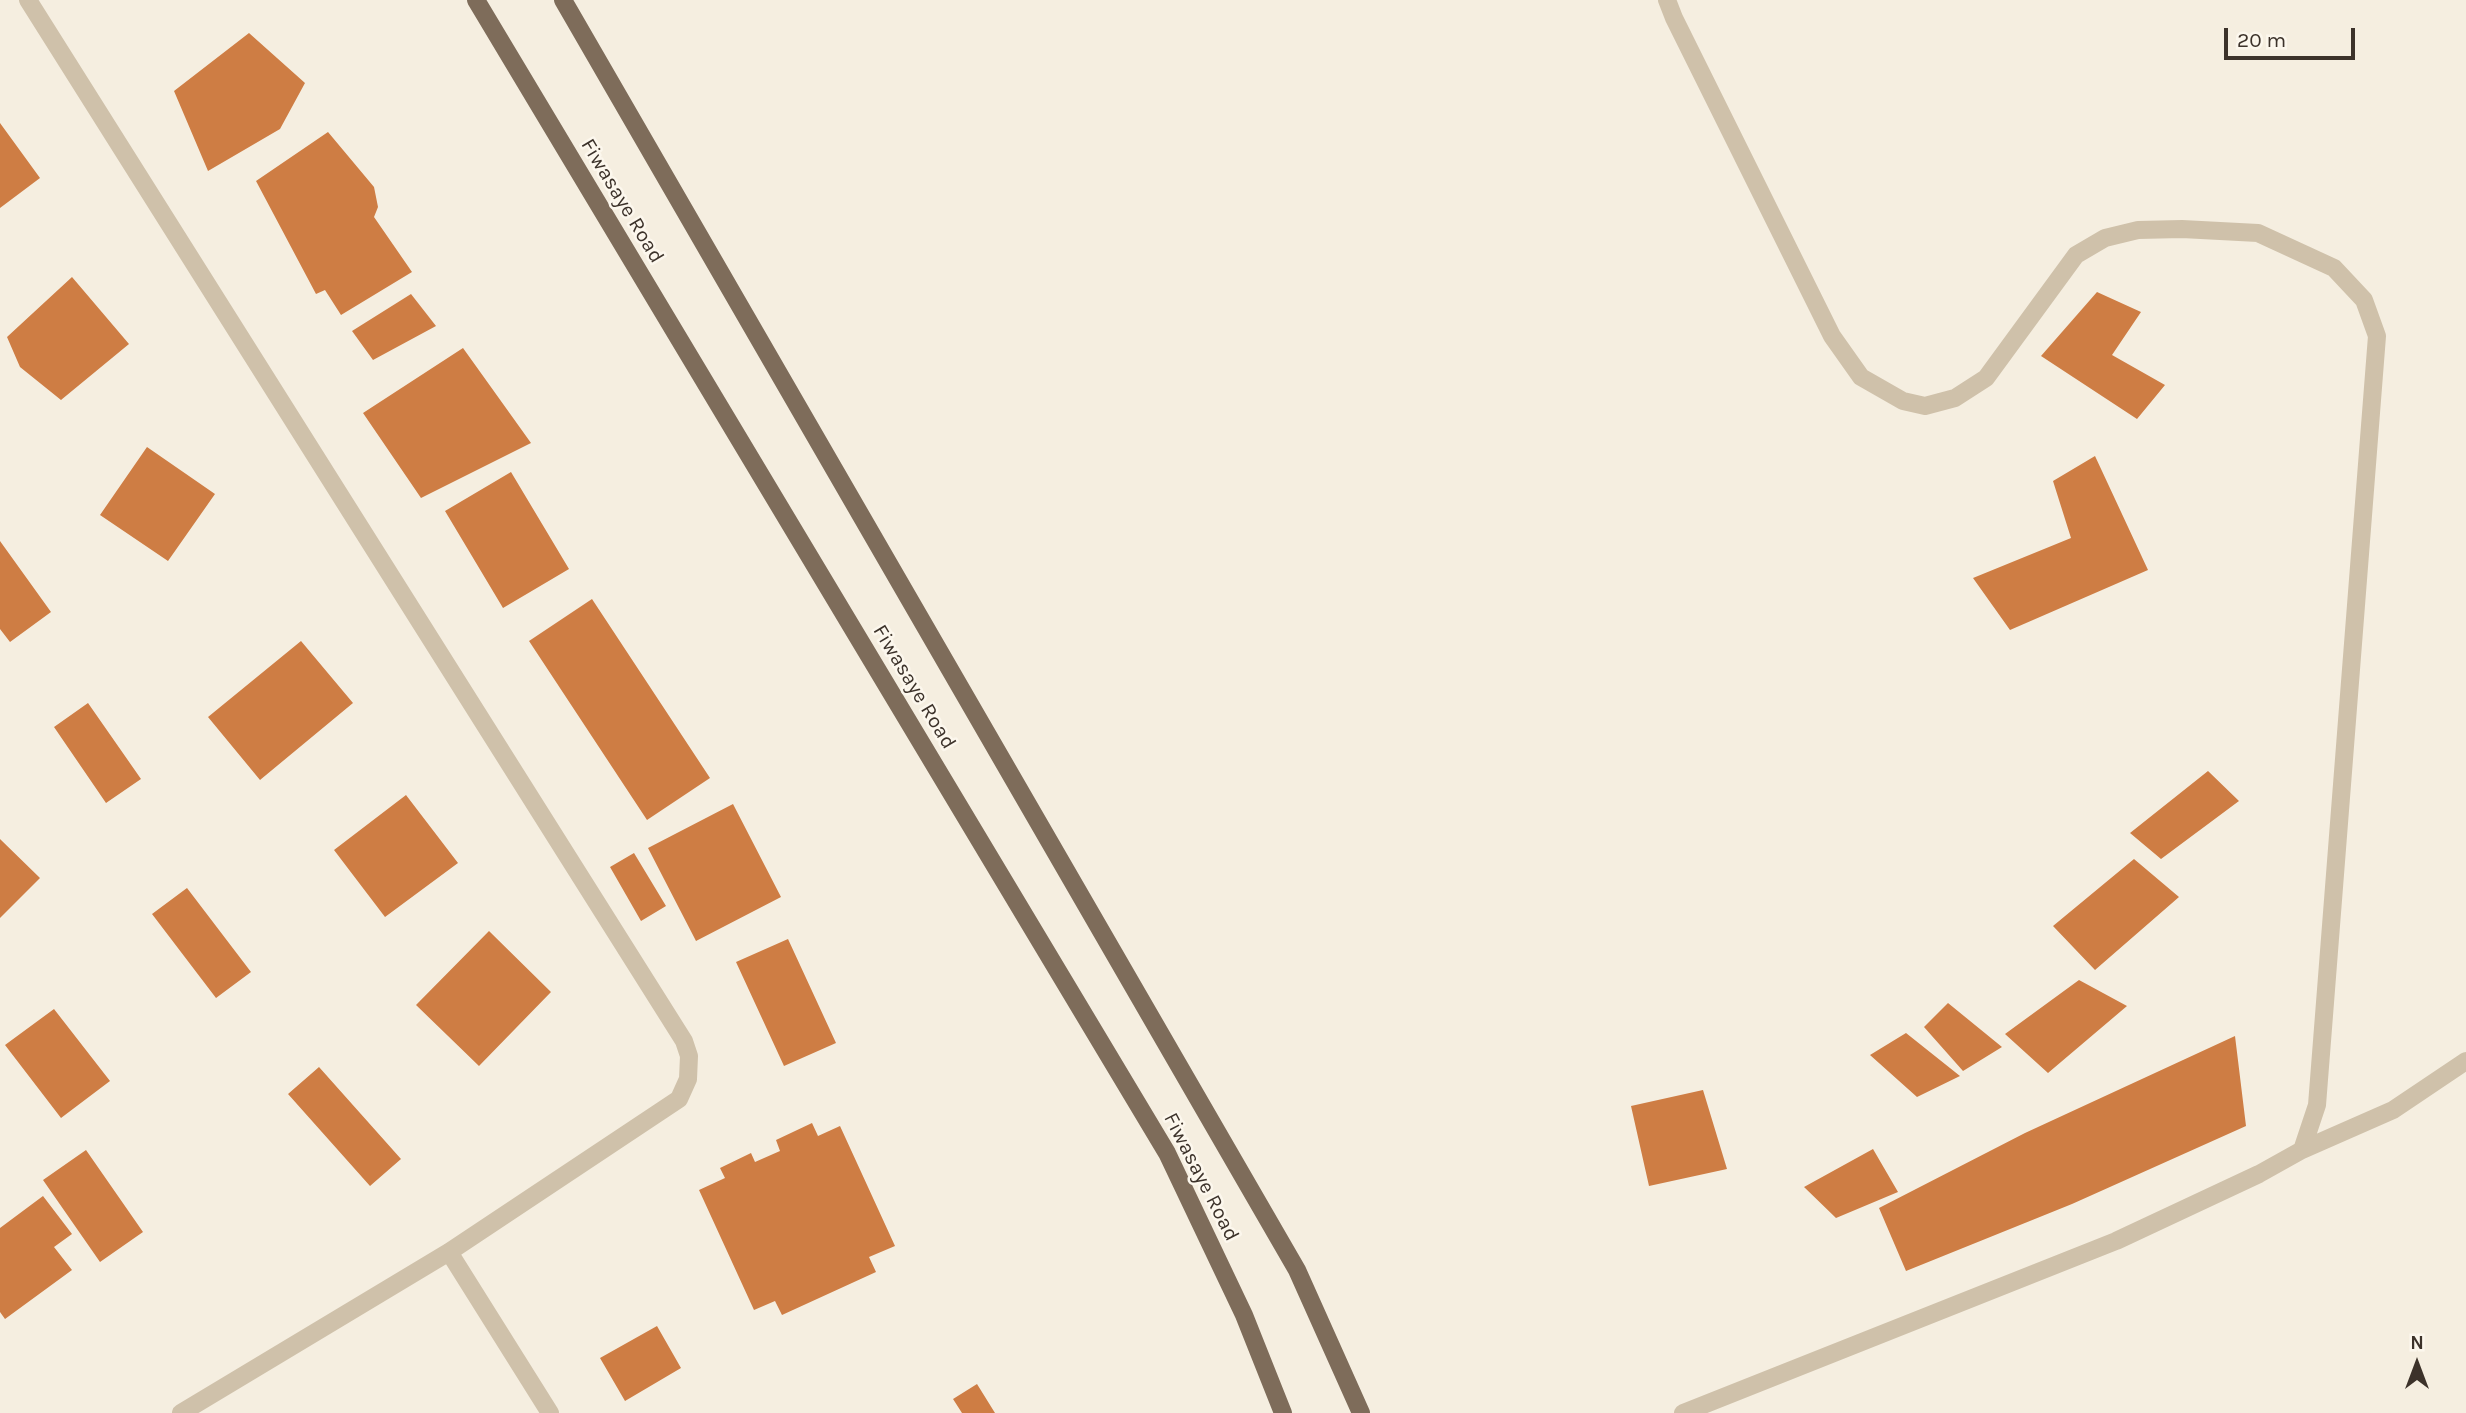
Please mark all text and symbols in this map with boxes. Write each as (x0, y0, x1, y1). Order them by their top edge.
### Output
scale bar (2228, 14, 2359, 58)
text: 20 m (2237, 28, 2286, 52)
street label: Fiwasaye Road (575, 134, 669, 268)
street label: Fiwasaye Road (867, 620, 961, 754)
street label: Fiwasaye Road (1158, 1109, 1244, 1245)
north arrow (2382, 1329, 2452, 1399)
text: N (2410, 1332, 2424, 1354)

